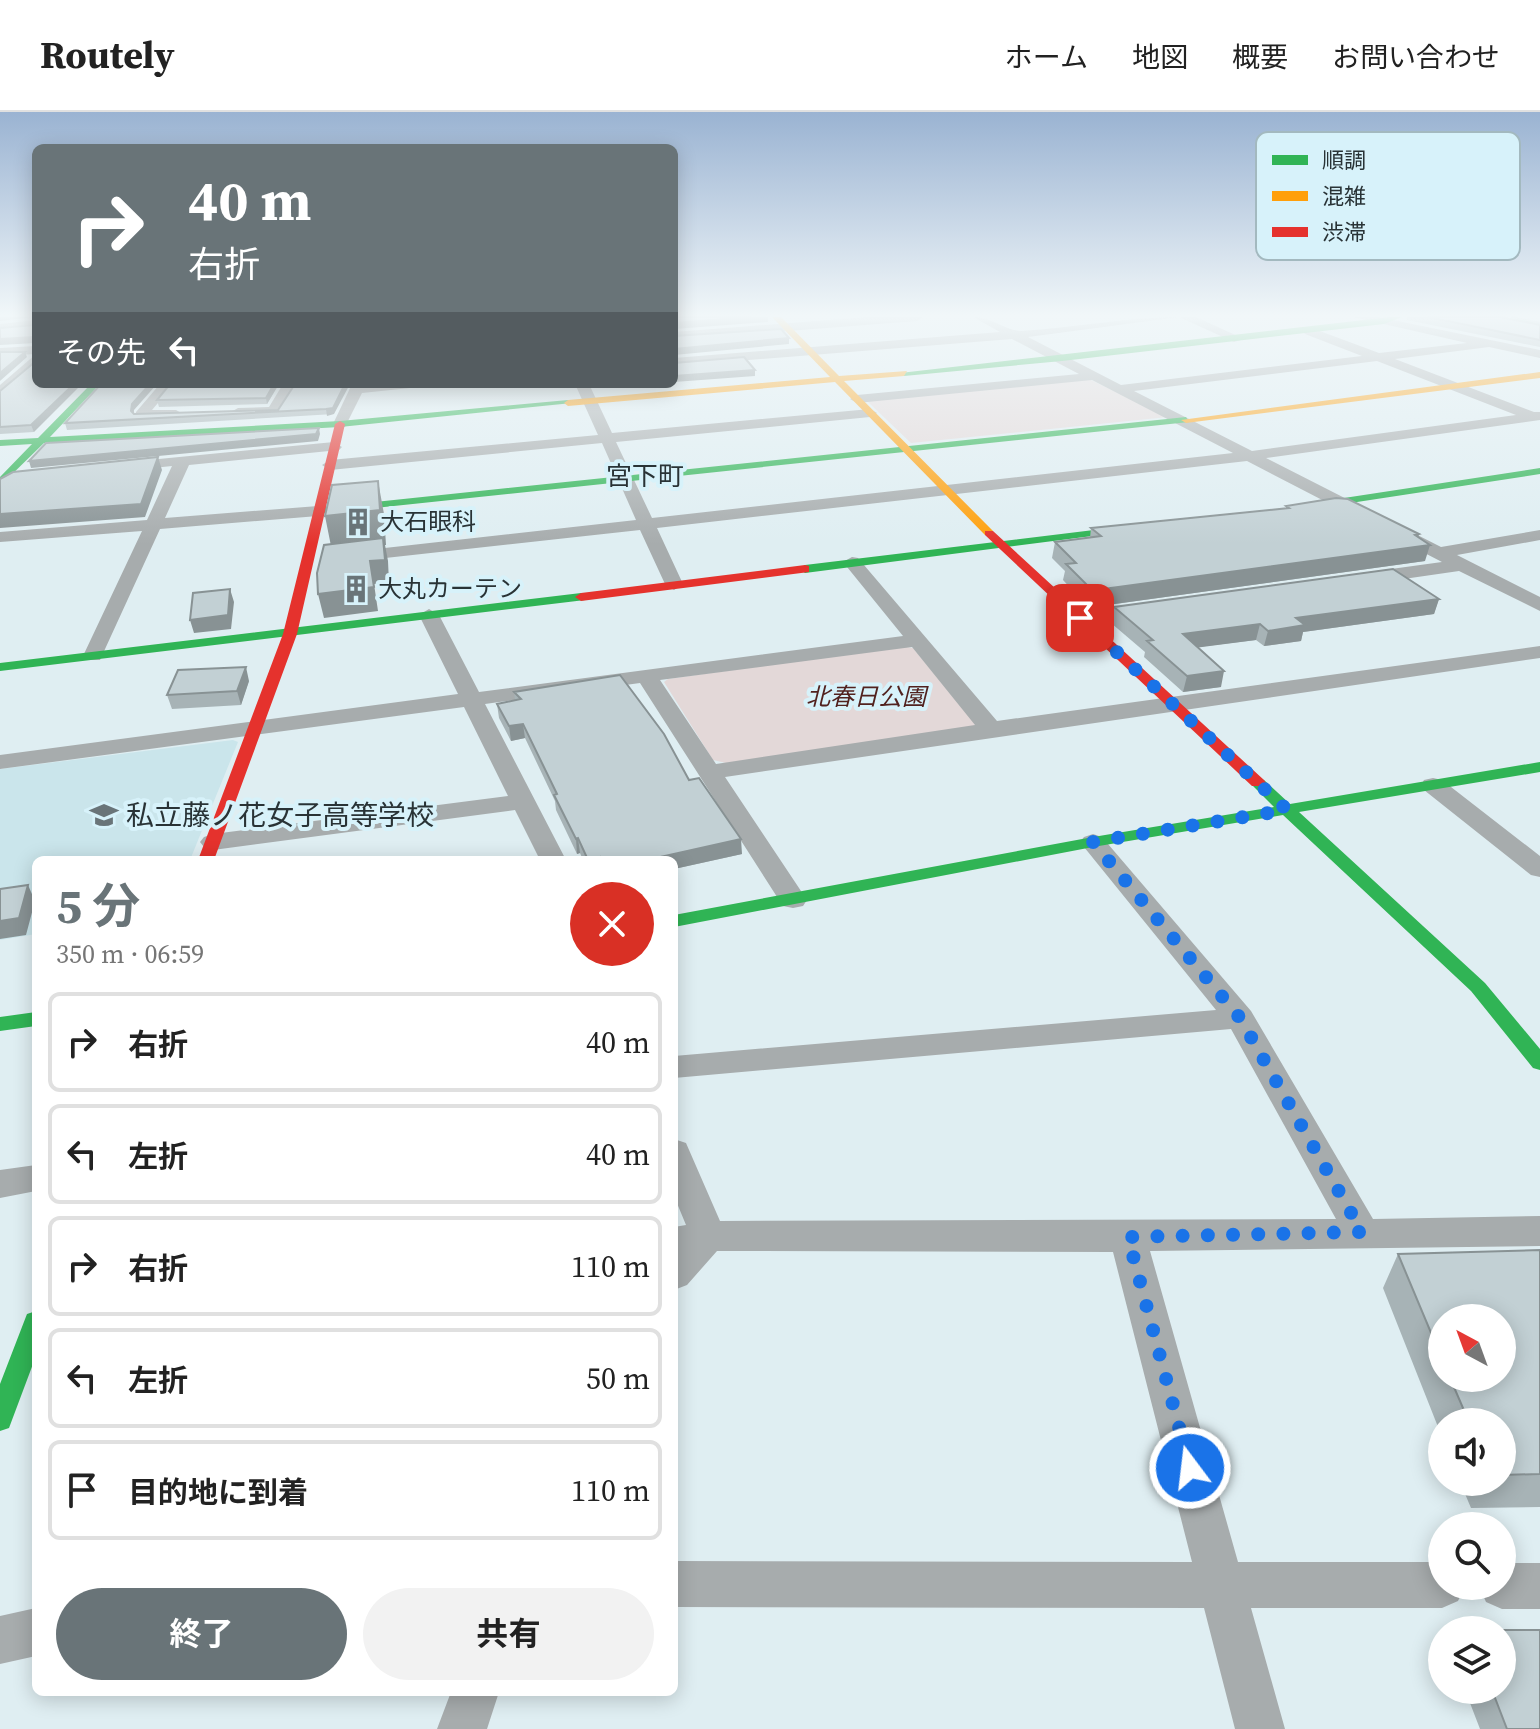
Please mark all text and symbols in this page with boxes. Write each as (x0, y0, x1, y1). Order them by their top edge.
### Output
text: Routely (40, 29, 175, 81)
text: ホーム (1005, 38, 1088, 76)
text: 地図 (1132, 38, 1188, 76)
text: 概要 (1232, 38, 1288, 76)
text: お問い合わせ (1332, 38, 1500, 76)
legend (1256, 132, 1520, 260)
text: 順調 (1322, 145, 1366, 175)
text: 40 m (188, 162, 311, 239)
icon: right (56, 176, 160, 280)
text: 混雑 (1322, 181, 1366, 211)
text: 渋滞 (1322, 217, 1366, 247)
text: 右折 (188, 240, 260, 289)
icon: left (162, 328, 206, 372)
text: その先 (56, 332, 146, 373)
district label: 宮下町 (606, 458, 684, 494)
place label: 大石眼科 (380, 505, 476, 538)
building icon: 大石眼科 (343, 507, 373, 537)
place label: 大丸カーテン (378, 572, 522, 605)
building icon: 大丸カーテン (341, 574, 371, 604)
pin (1046, 584, 1114, 652)
icon: arrive (1058, 596, 1102, 640)
park label: 北春日公園 (806, 680, 929, 713)
place label: 私立藤ノ花女子高等学校 (126, 796, 434, 834)
school or university icon: 私立藤ノ花女子高等学校 (89, 800, 119, 830)
text: 5 分 (56, 873, 140, 939)
button: close (570, 882, 654, 966)
text: 350 m · 06:59 (56, 936, 204, 972)
icon: right (60, 1020, 104, 1064)
text: 40 m (586, 1022, 650, 1063)
text: 右折 (128, 1024, 188, 1065)
icon: left (60, 1132, 104, 1176)
text: 40 m (586, 1134, 650, 1175)
text: 左折 (128, 1136, 188, 1177)
icon: right (60, 1244, 104, 1288)
text: 110 m (571, 1246, 650, 1287)
text: 右折 (128, 1248, 188, 1289)
north arrow (1428, 1304, 1516, 1392)
map controls (1428, 1304, 1516, 1704)
icon: left (60, 1356, 104, 1400)
text: 50 m (586, 1358, 650, 1399)
text: 左折 (128, 1360, 188, 1401)
button: sound (1428, 1408, 1516, 1496)
position arrow (1148, 1426, 1232, 1510)
icon: arrive (60, 1468, 104, 1512)
text: 110 m (571, 1470, 650, 1511)
text: 目的地に到着 (128, 1472, 308, 1513)
button: search (1428, 1512, 1516, 1600)
button: 終了 (56, 1588, 347, 1680)
button: 共有 (363, 1588, 654, 1680)
button: layers (1428, 1616, 1516, 1704)

